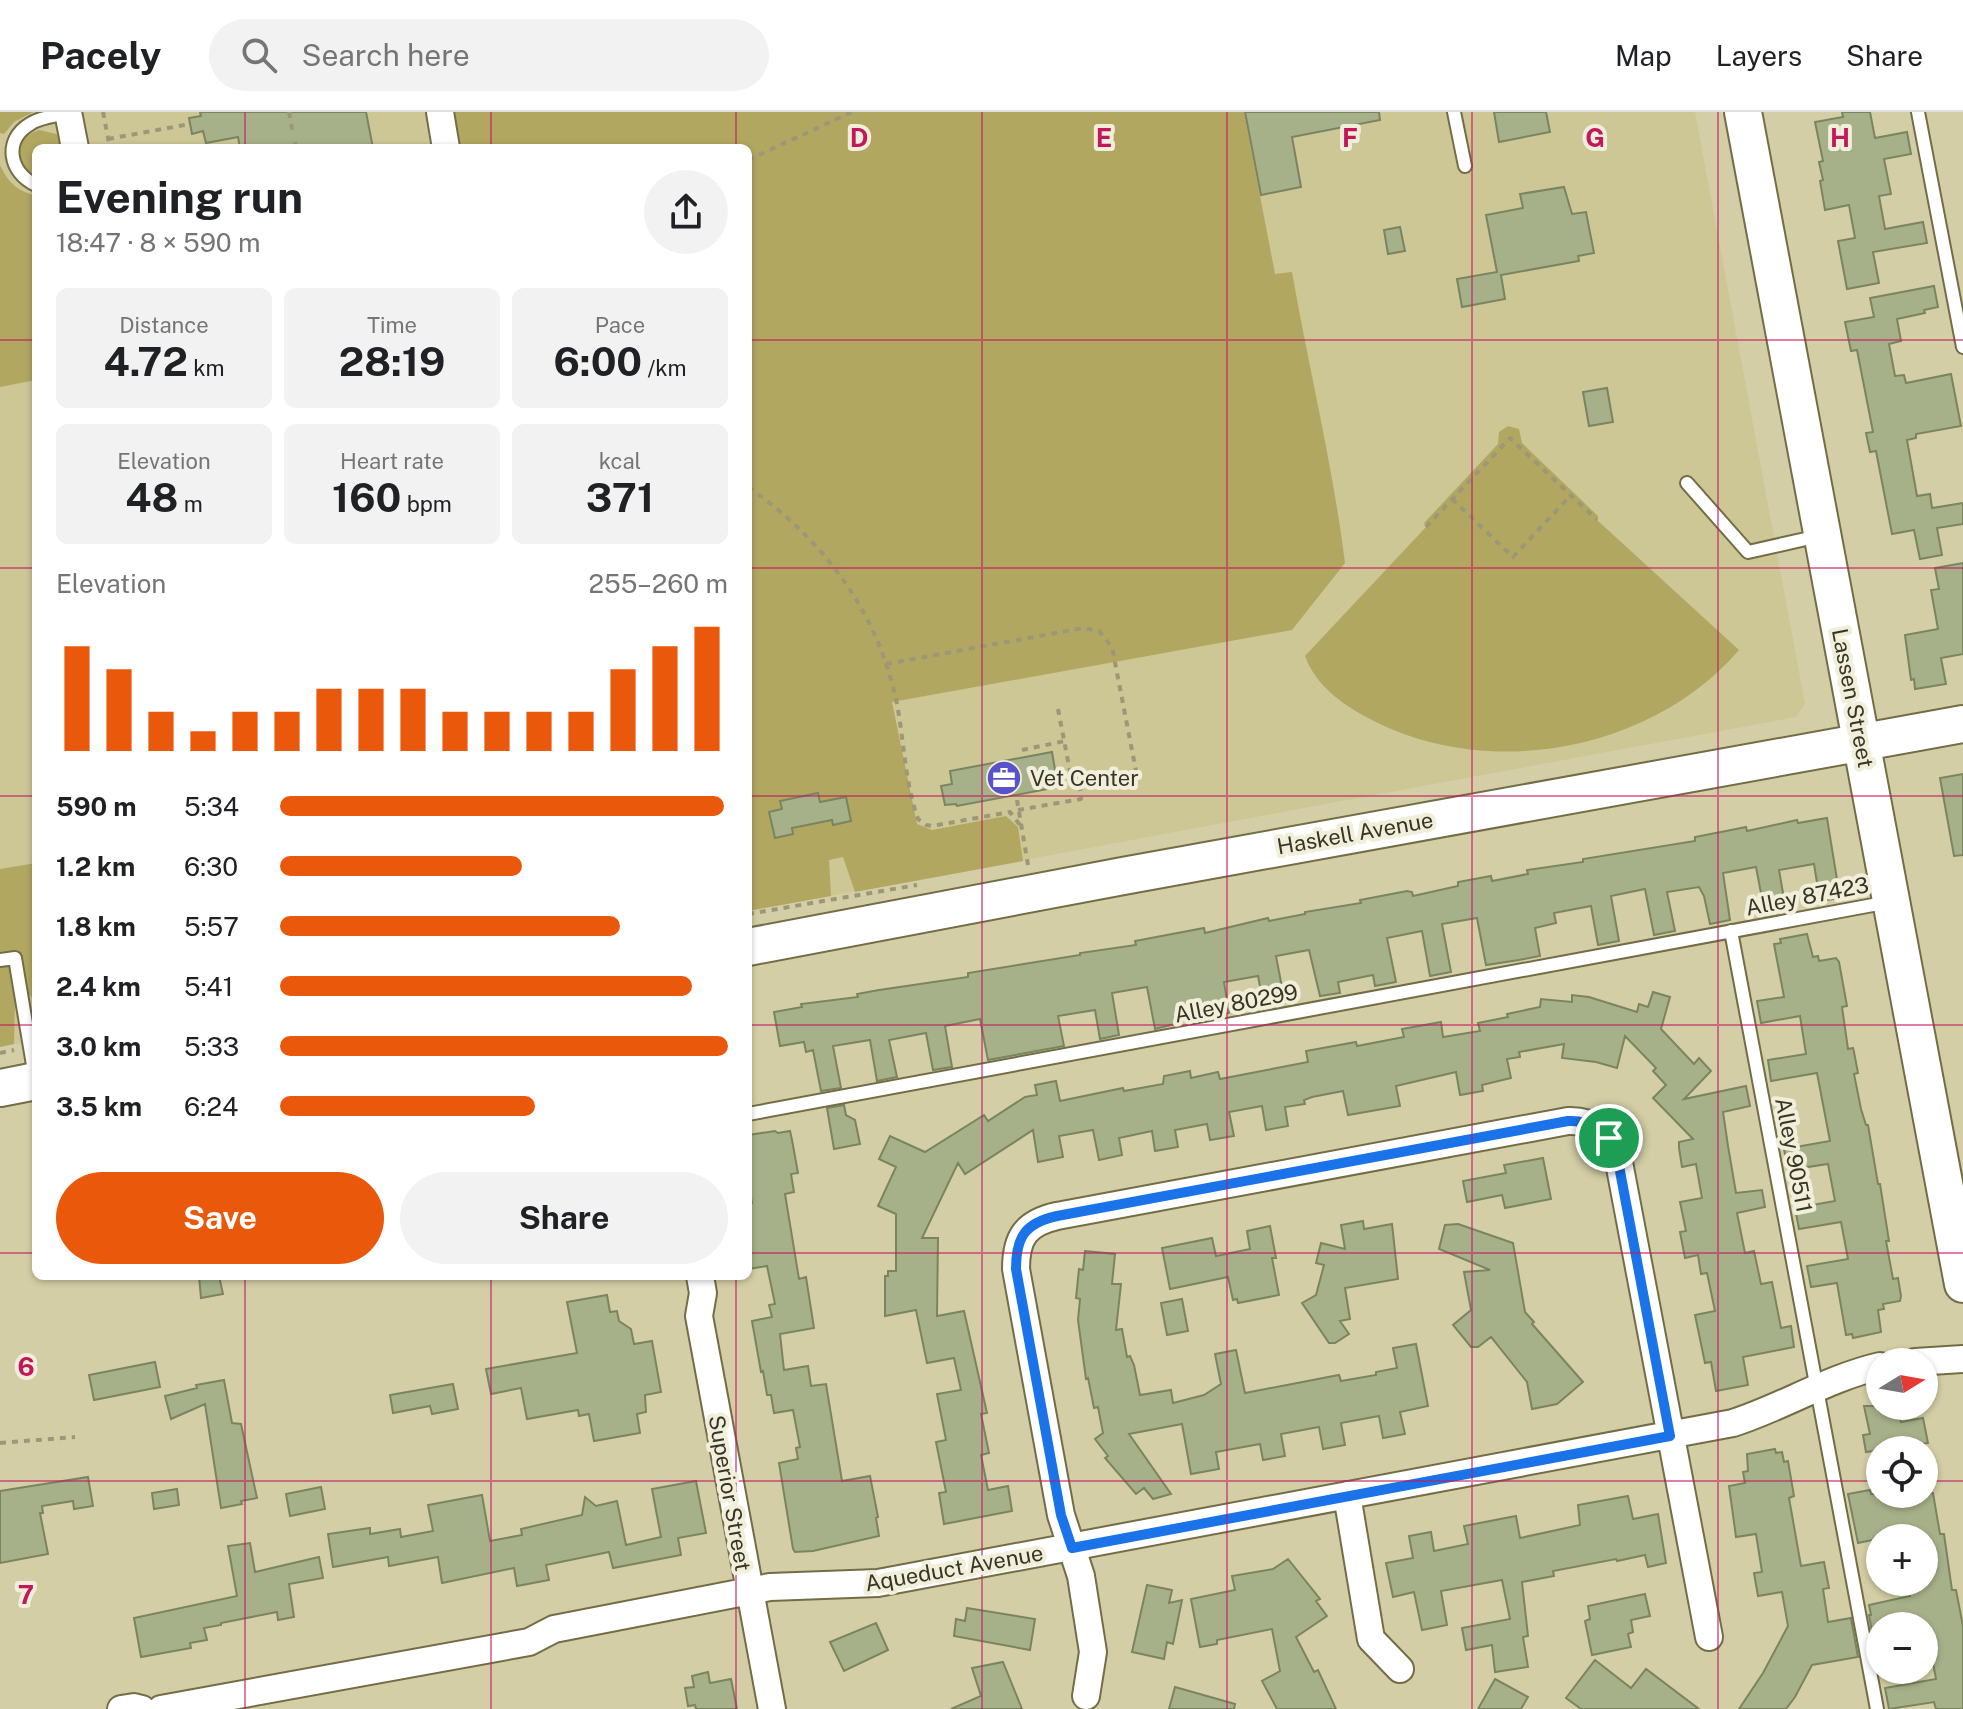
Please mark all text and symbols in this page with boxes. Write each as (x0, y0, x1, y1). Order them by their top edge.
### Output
search box (209, 19, 769, 91)
text: Pacely (40, 33, 161, 78)
icon: search (237, 33, 281, 77)
text: Search here (301, 37, 470, 73)
text: Map (1615, 39, 1672, 72)
text: Layers (1716, 39, 1802, 72)
text: Share (1846, 39, 1923, 72)
text: D (850, 122, 868, 153)
text: E (1096, 122, 1112, 153)
text: F (1342, 122, 1358, 153)
text: G (1585, 122, 1605, 153)
text: H (1830, 122, 1850, 153)
button: share (644, 170, 728, 254)
text: Evening run (56, 171, 303, 223)
text: 18:47 · 8 × 590 m (56, 227, 260, 258)
text: Distance (119, 312, 209, 338)
text: Time (367, 312, 417, 338)
text: Pace (595, 312, 645, 338)
text: 4.72 (103, 338, 188, 385)
text: 28:19 (339, 338, 445, 385)
text: 6:00 (553, 338, 642, 385)
text: km (188, 355, 225, 381)
text: /km (642, 355, 687, 381)
text: Elevation (117, 448, 211, 474)
text: Heart rate (340, 448, 444, 474)
text: kcal (599, 448, 641, 474)
text: 48 (125, 474, 178, 521)
text: 160 (332, 474, 401, 521)
text: 371 (586, 474, 654, 521)
text: m (178, 491, 203, 517)
text: bpm (401, 491, 452, 517)
text: Elevation (56, 568, 166, 599)
text: 255–260 m (589, 568, 728, 599)
street label: Lassen Street (1827, 626, 1879, 770)
office icon: Vet Center (985, 759, 1023, 797)
place label: Vet Center (1030, 765, 1139, 791)
text: 590 m (56, 791, 137, 822)
text: 5:34 (184, 791, 239, 822)
street label: Haskell Avenue (1275, 806, 1435, 860)
text: 1.2 km (56, 851, 135, 882)
text: 6:30 (184, 851, 238, 882)
street label: Alley 87423 (1743, 871, 1871, 921)
text: 1.8 km (56, 911, 136, 942)
text: 5:57 (184, 911, 239, 942)
text: 2.4 km (56, 971, 141, 1002)
text: 5:41 (184, 971, 233, 1002)
street label: Alley 80299 (1172, 978, 1300, 1028)
text: 3.0 km (56, 1031, 141, 1062)
text: 5:33 (184, 1031, 239, 1062)
text: 3.5 km (56, 1091, 142, 1122)
text: 6:24 (184, 1091, 238, 1122)
street label: Alley 90511 (1770, 1095, 1818, 1215)
pin (1575, 1104, 1643, 1172)
icon: arrive (1587, 1116, 1631, 1160)
button: Save (56, 1172, 384, 1264)
button: Share (400, 1172, 728, 1264)
north arrow (1866, 1348, 1938, 1420)
map controls (1866, 1348, 1938, 1684)
text: 6 (17, 1351, 35, 1382)
street label: Superior Street (703, 1413, 757, 1573)
button: locate (1866, 1436, 1938, 1508)
button: + (1866, 1524, 1938, 1596)
street label: Aqueduct Avenue (863, 1540, 1045, 1596)
text: 7 (18, 1579, 34, 1610)
button: − (1866, 1612, 1938, 1684)

